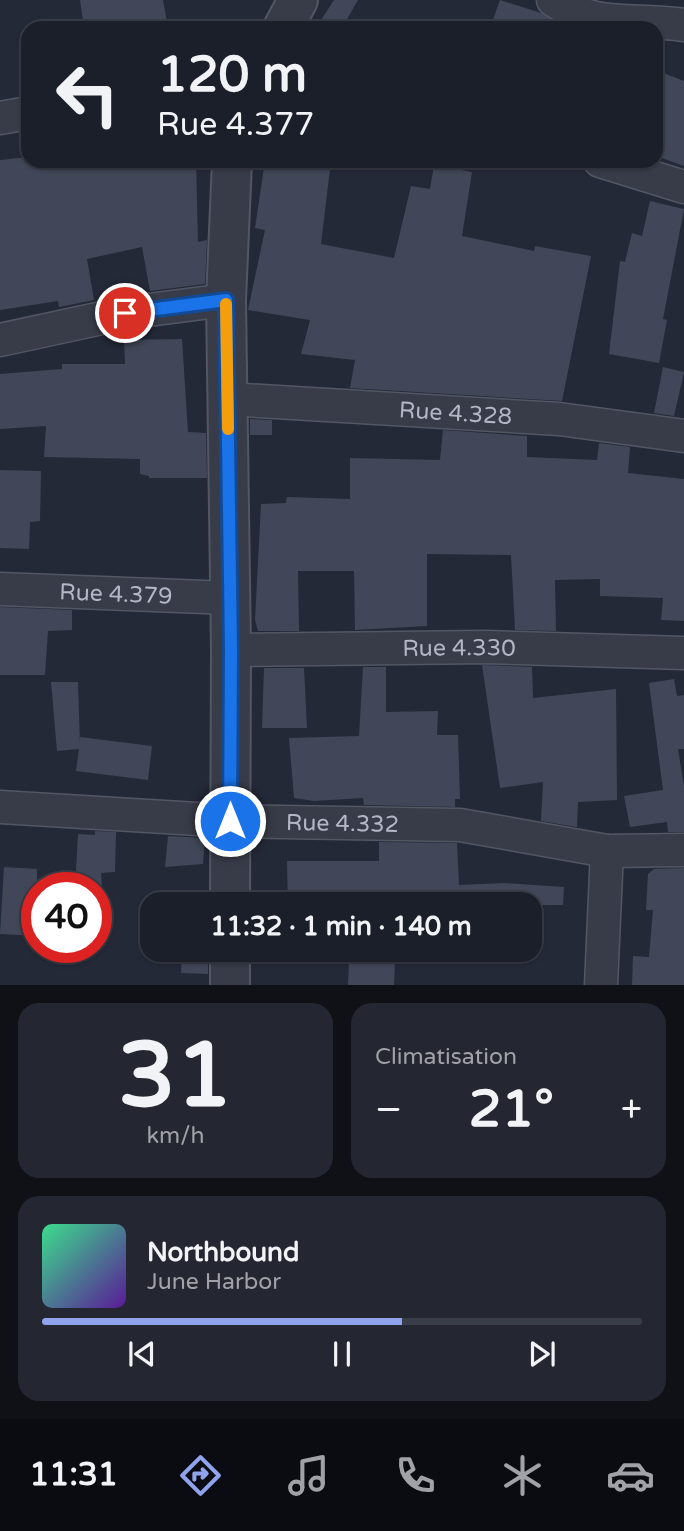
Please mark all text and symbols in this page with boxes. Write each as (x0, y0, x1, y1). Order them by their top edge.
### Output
text: 120 m (157, 46, 307, 105)
icon: left (42, 49, 133, 140)
text: Rue 4.377 (157, 106, 314, 144)
pin (95, 283, 155, 343)
icon: arrive (106, 294, 144, 332)
street label: Rue 4.328 (398, 396, 513, 431)
street label: Rue 4.379 (59, 578, 173, 611)
street label: Rue 4.330 (402, 634, 516, 663)
position arrow (193, 784, 267, 858)
street label: Rue 4.332 (286, 809, 399, 839)
speed limit sign: 40 (21, 872, 112, 963)
text: 11:32 · 1 min · 140 m (210, 911, 472, 942)
text: 31 (118, 1021, 233, 1131)
text: Climatisation (375, 1043, 517, 1071)
text: 21° (469, 1078, 554, 1141)
text: − (375, 1087, 402, 1133)
text: + (621, 1087, 642, 1133)
text: km/h (147, 1122, 204, 1150)
text: Northbound (147, 1237, 299, 1268)
text: June Harbor (147, 1268, 281, 1296)
icon: previous (123, 1335, 161, 1373)
icon: pause (323, 1335, 361, 1373)
icon: next (523, 1335, 561, 1373)
icon: directions (176, 1451, 225, 1500)
icon: music (284, 1451, 333, 1500)
icon: phone (391, 1451, 440, 1500)
icon: climate (498, 1451, 547, 1500)
icon: car (606, 1451, 655, 1500)
text: 11:31 (29, 1456, 118, 1494)

